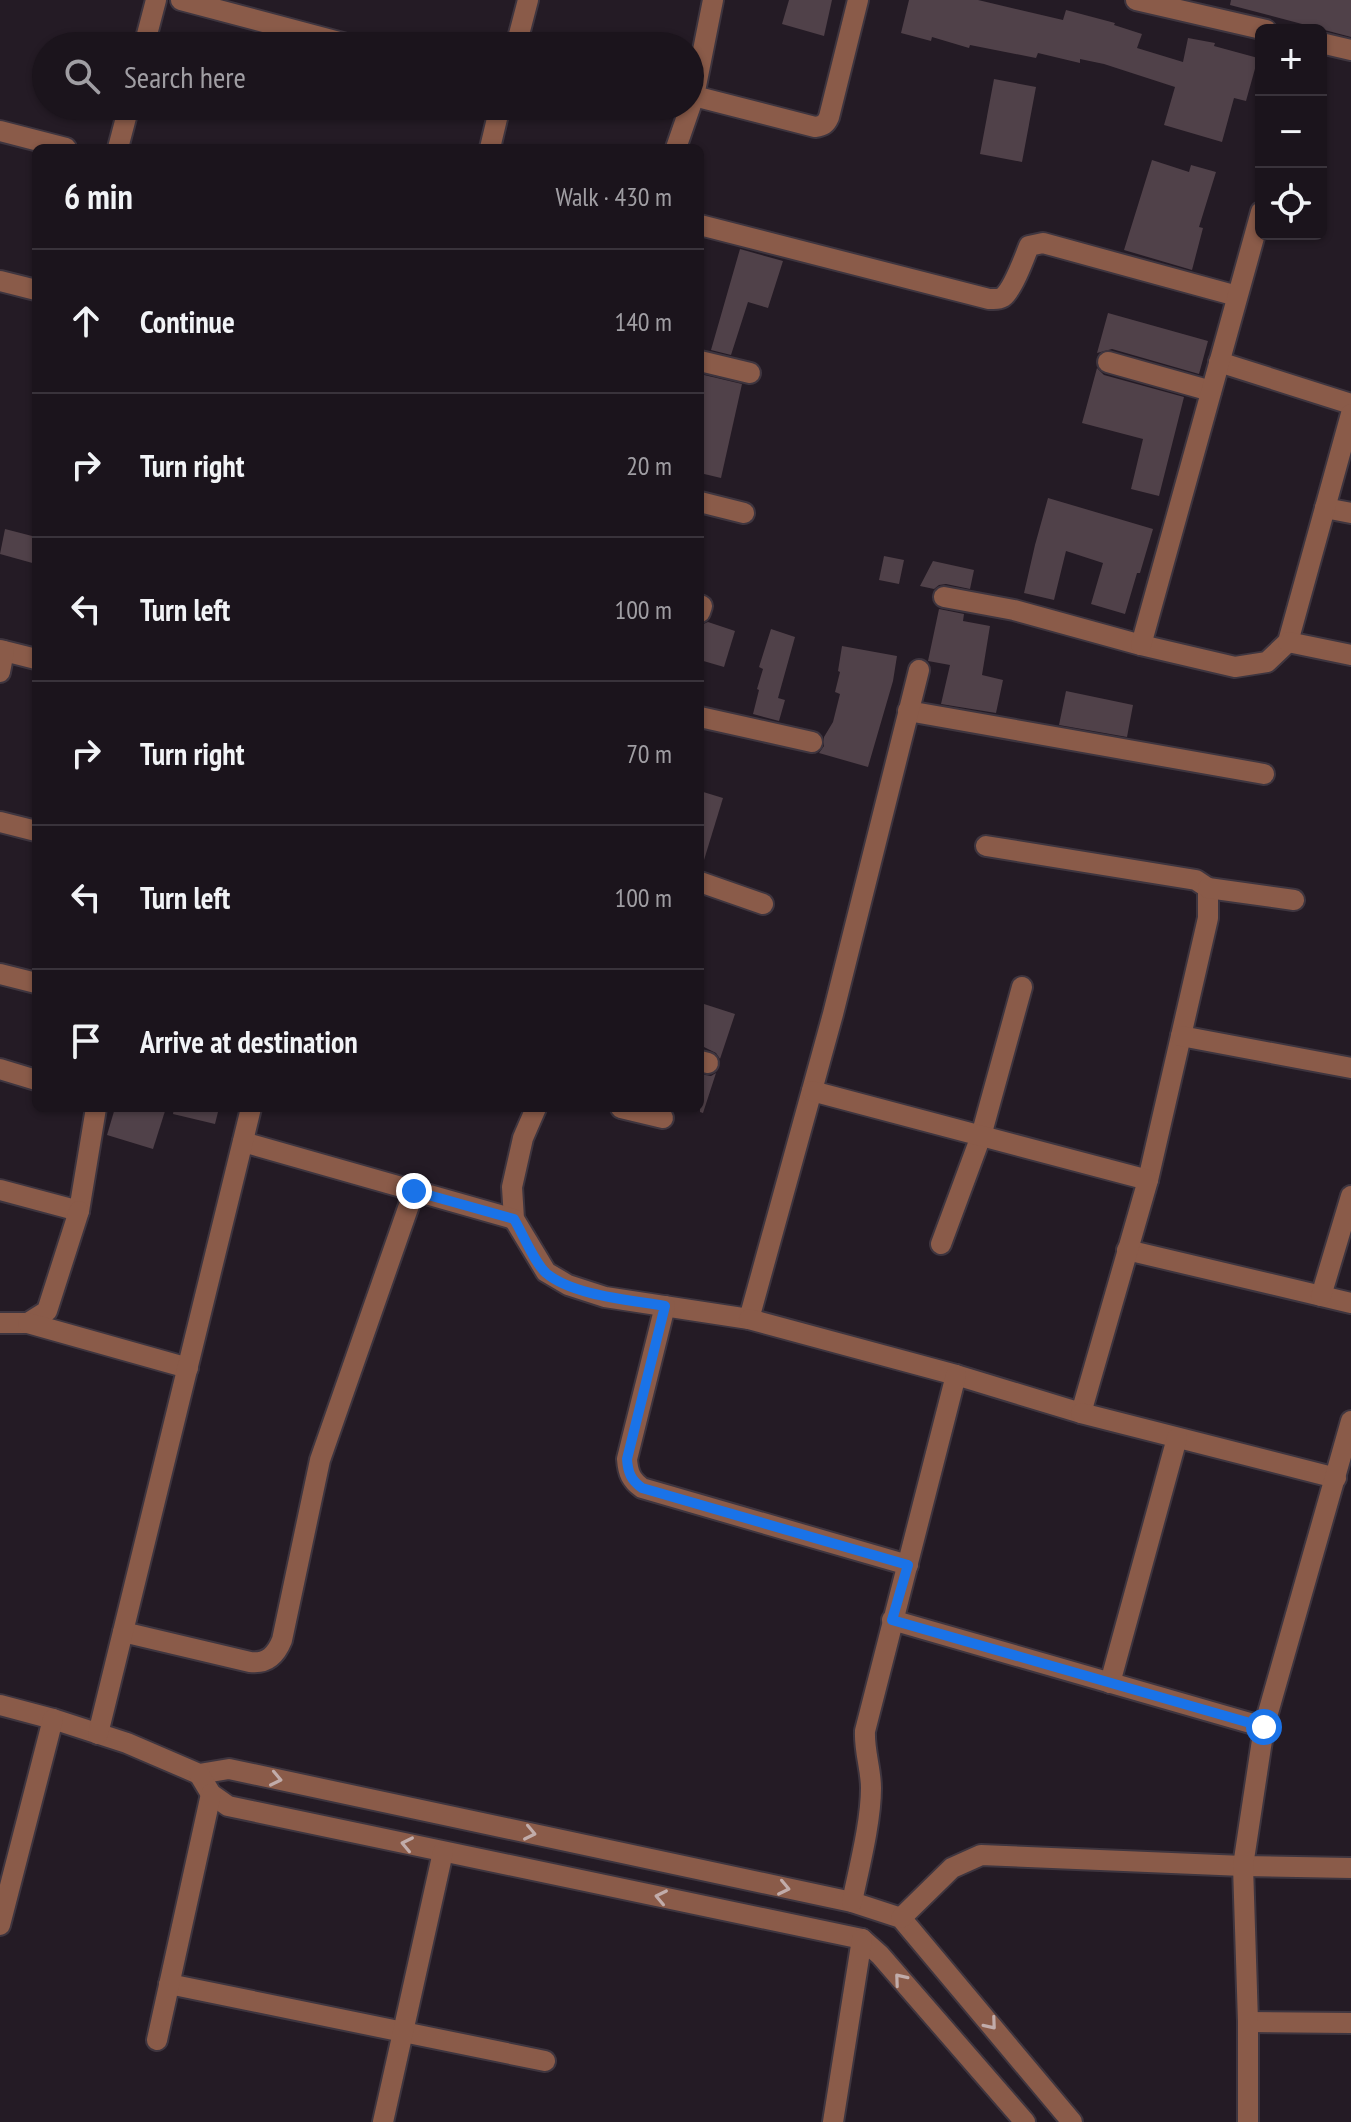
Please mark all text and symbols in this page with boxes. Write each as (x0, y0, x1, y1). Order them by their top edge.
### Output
map controls (1255, 24, 1327, 240)
button: + (1255, 24, 1327, 96)
search box (32, 32, 704, 120)
icon: search (60, 54, 104, 98)
text: Search here (124, 57, 246, 96)
button: − (1255, 96, 1327, 168)
button: locate (1255, 168, 1327, 240)
text: 6 min (64, 174, 133, 218)
text: Walk · 430 m (555, 180, 672, 213)
icon: ahead (64, 299, 108, 343)
text: Continue (140, 302, 235, 341)
text: 140 m (614, 305, 672, 338)
icon: right (64, 443, 108, 487)
text: Turn right (140, 446, 244, 485)
text: 20 m (626, 449, 672, 482)
icon: left (64, 587, 108, 631)
text: Turn left (140, 590, 230, 629)
text: 100 m (614, 593, 672, 626)
icon: right (64, 731, 108, 775)
text: Turn right (140, 734, 244, 773)
text: 70 m (626, 737, 672, 770)
icon: left (64, 875, 108, 919)
text: Turn left (140, 878, 230, 917)
text: 100 m (614, 881, 672, 914)
icon: arrive (64, 1019, 108, 1063)
text: Arrive at destination (140, 1022, 358, 1061)
route end (396, 1173, 432, 1209)
route start (1246, 1709, 1282, 1745)
one-way arrow (268, 1770, 282, 1787)
one-way arrow (523, 1824, 536, 1841)
one-way arrow (400, 1836, 414, 1853)
one-way arrow (777, 1879, 791, 1896)
one-way arrow (655, 1889, 668, 1906)
one-way arrow (895, 1974, 910, 1988)
one-way arrow (981, 2015, 996, 2030)

